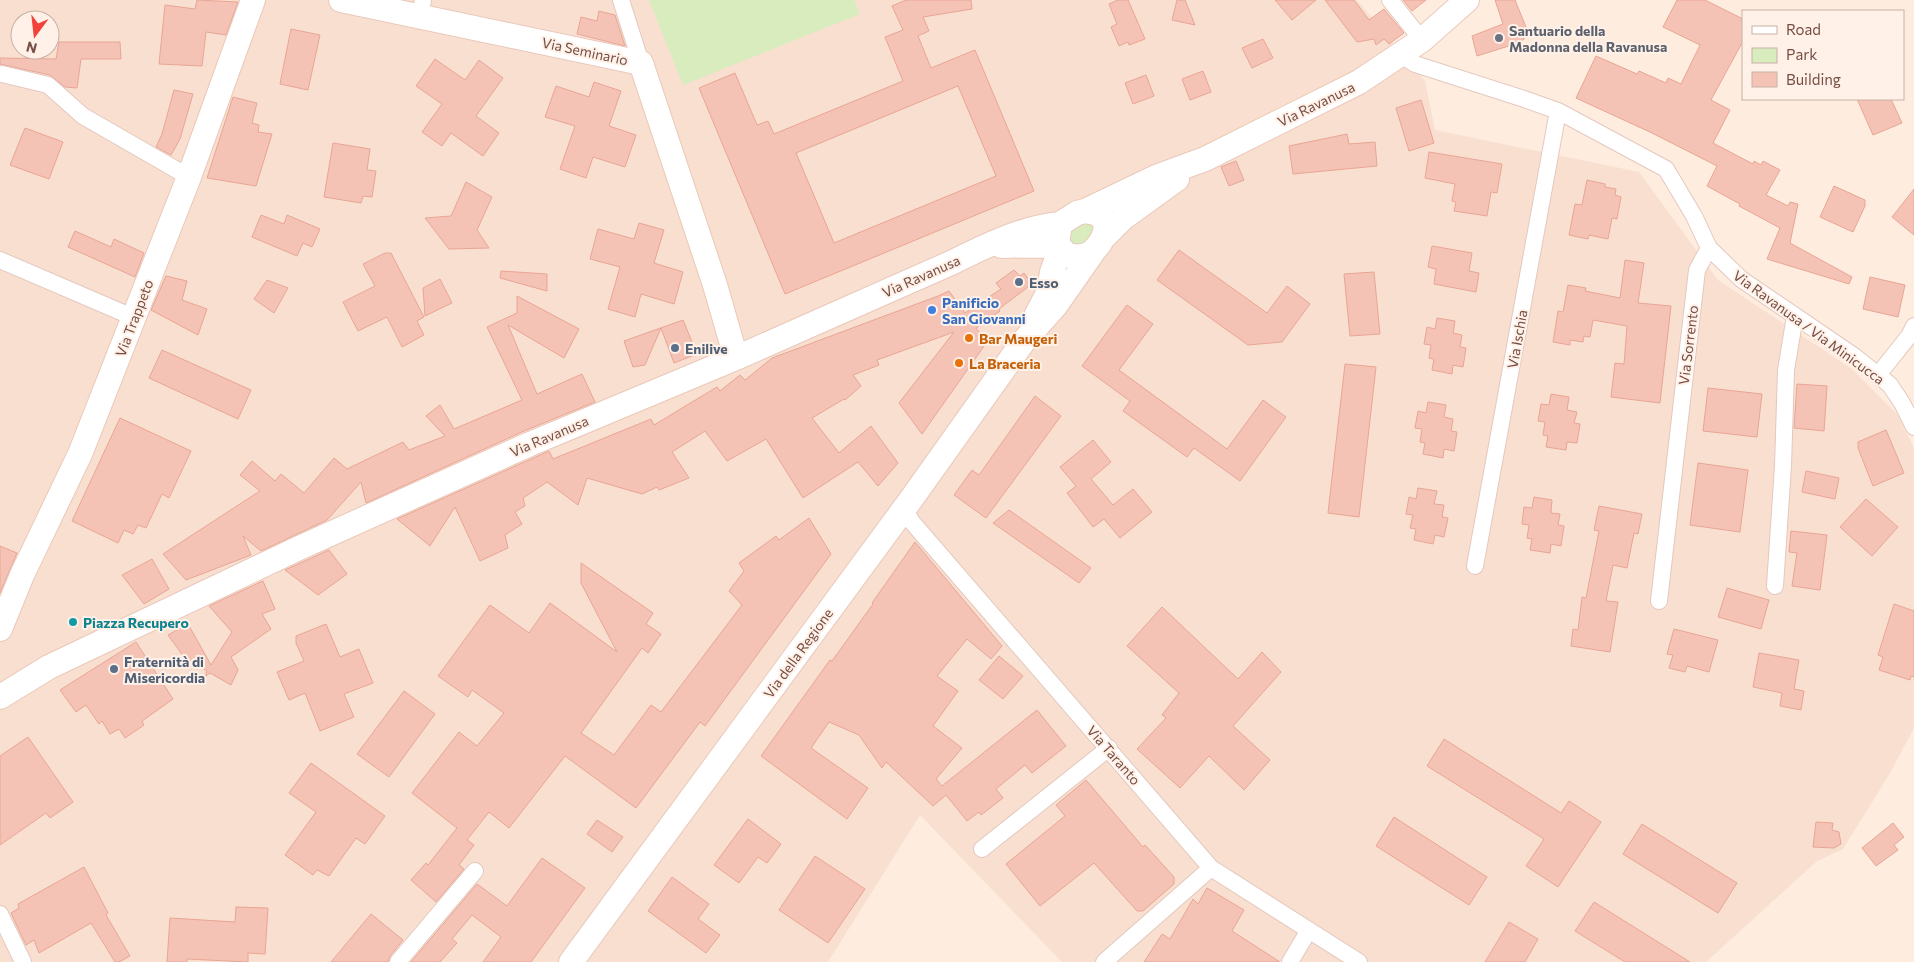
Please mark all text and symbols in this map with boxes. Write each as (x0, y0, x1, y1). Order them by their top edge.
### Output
north arrow (10, 10, 60, 60)
legend (1742, 10, 1904, 100)
text: Road (1786, 20, 1821, 38)
place label: Santuario della Madonna della Ravanusa (1509, 22, 1667, 55)
marker: Santuario della Madonna della Ravanusa (1493, 32, 1505, 44)
street label: Via Seminario (540, 34, 630, 68)
text: N (24, 38, 39, 58)
text: Park (1786, 45, 1817, 63)
text: Building (1786, 70, 1841, 88)
street label: Via Ravanusa (1275, 78, 1357, 130)
street label: Via Ravanusa (879, 251, 963, 301)
street label: Via Ravanusa / Via Minicucca (1730, 266, 1888, 388)
place label: Esso (1029, 274, 1059, 291)
marker: Esso (1013, 276, 1025, 288)
street label: Via Trappeto (111, 277, 157, 359)
place label: Panificio San Giovanni (942, 294, 1026, 327)
marker: Panificio San Giovanni (926, 304, 938, 316)
street label: Via Sorrento (1675, 304, 1701, 386)
street label: Via Ischia (1503, 308, 1531, 370)
place label: Bar Maugeri (979, 330, 1058, 347)
marker: Bar Maugeri (963, 332, 975, 344)
place label: Enilive (685, 340, 728, 357)
marker: Enilive (669, 342, 681, 354)
place label: La Braceria (969, 355, 1041, 372)
marker: La Braceria (953, 357, 965, 369)
street label: Via Ravanusa (507, 412, 591, 460)
street label: Via della Regione (760, 605, 836, 701)
place label: Piazza Recupero (83, 614, 189, 631)
marker: Piazza Recupero (67, 616, 79, 628)
place label: Fraternità di Misericordia (124, 653, 205, 686)
marker: Fraternità di Misericordia (108, 663, 120, 675)
street label: Via Taranto (1084, 722, 1144, 788)

